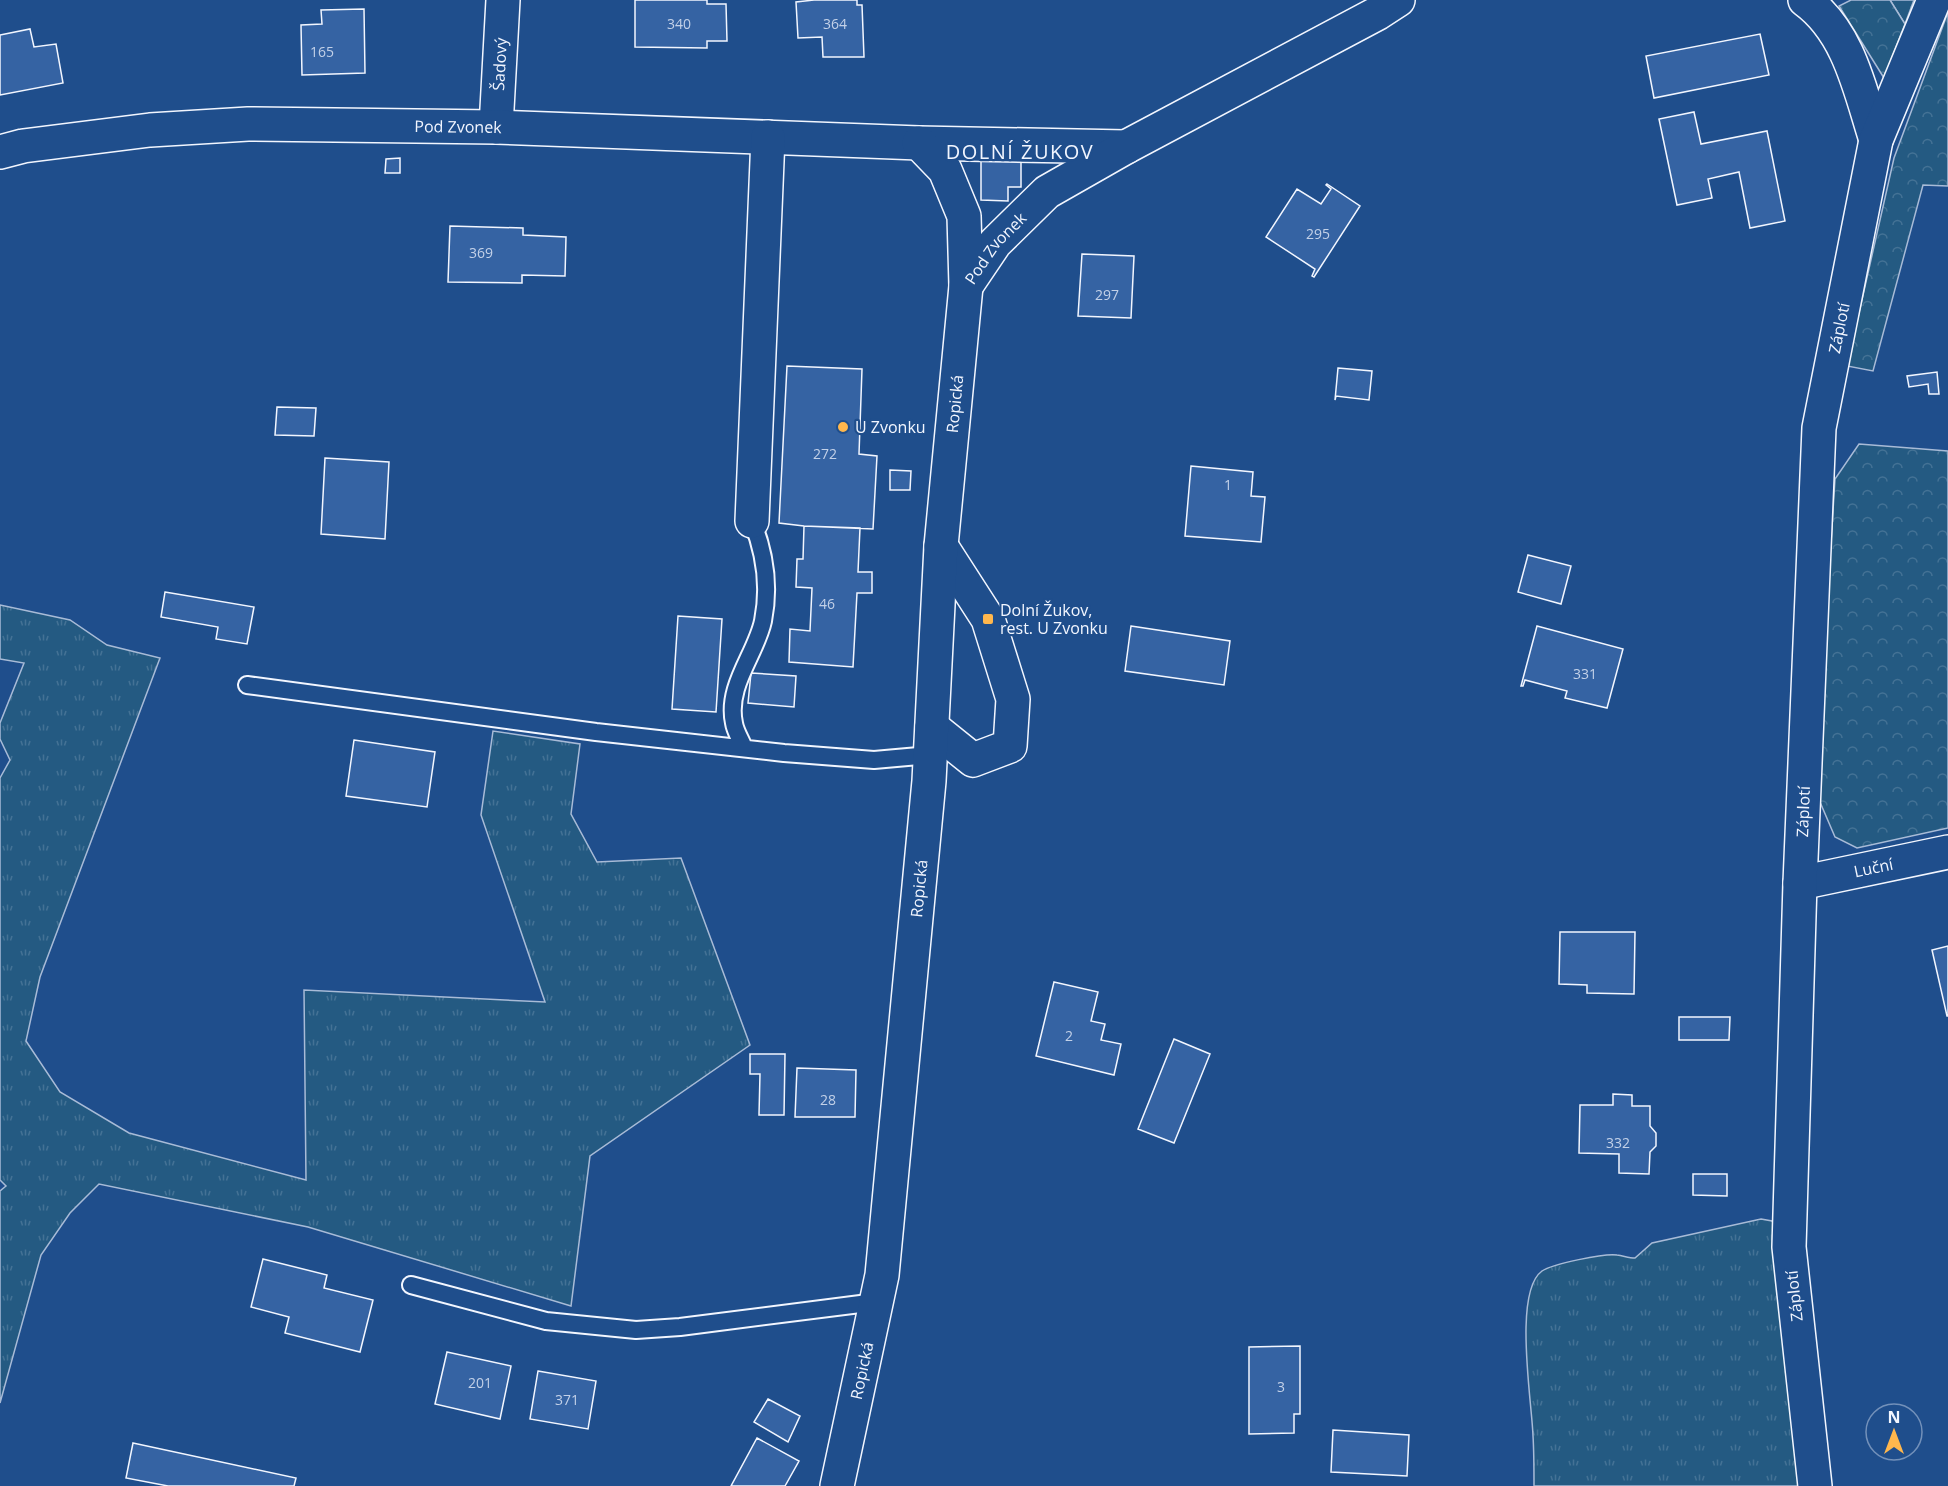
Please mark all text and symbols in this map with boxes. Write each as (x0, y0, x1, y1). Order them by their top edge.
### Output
house number: 340 (667, 14, 691, 33)
house number: 364 (823, 14, 847, 33)
street label: Šadový (487, 36, 512, 91)
house number: 165 (310, 42, 334, 61)
street label: Pod Zvonek (414, 115, 503, 138)
district label: DOLNÍ ŽUKOV (946, 138, 1094, 165)
street label: Pod Zvonek (959, 207, 1031, 288)
house number: 295 (1306, 224, 1330, 243)
house number: 369 (469, 243, 493, 262)
house number: 297 (1095, 285, 1119, 304)
street label: Záplotí (1823, 300, 1855, 355)
street label: Ropická (941, 374, 968, 434)
place label: U Zvonku (855, 416, 926, 438)
marker: U Zvonku (836, 420, 850, 434)
house number: 272 (813, 444, 837, 463)
house number: 1 (1224, 475, 1232, 494)
house number: 46 (819, 594, 835, 613)
place label: Dolní Žukov, rest. U Zvonku (1000, 599, 1108, 639)
marker: Dolní Žukov, rest. U Zvonku (981, 612, 995, 626)
house number: 331 (1573, 664, 1597, 683)
street label: Záplotí (1791, 785, 1815, 838)
street label: Luční (1852, 853, 1896, 882)
street label: Ropická (905, 858, 932, 919)
house number: 2 (1065, 1026, 1073, 1045)
house number: 28 (820, 1090, 836, 1109)
house number: 332 (1606, 1133, 1630, 1152)
street label: Záplotí (1780, 1268, 1808, 1323)
street label: Ropická (845, 1340, 878, 1401)
house number: 201 (468, 1373, 492, 1392)
house number: 3 (1277, 1377, 1285, 1396)
house number: 371 (555, 1390, 579, 1409)
north arrow (1864, 1402, 1924, 1462)
text: N (1887, 1406, 1901, 1428)

